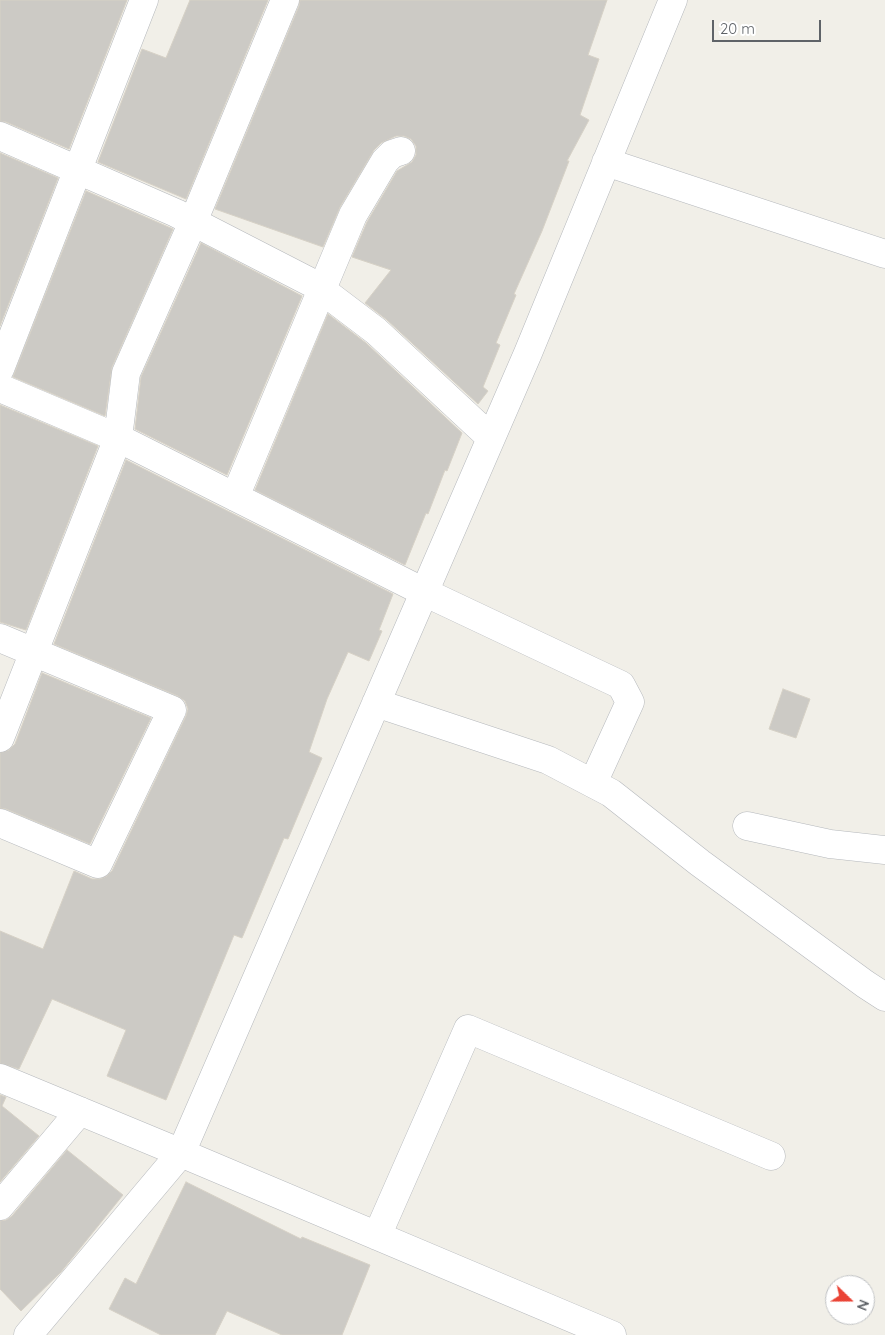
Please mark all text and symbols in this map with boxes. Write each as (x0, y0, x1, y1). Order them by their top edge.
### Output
scale bar (715, 10, 824, 42)
text: 20 m (720, 19, 755, 38)
north arrow (825, 1275, 875, 1325)
text: N (853, 1297, 873, 1313)

